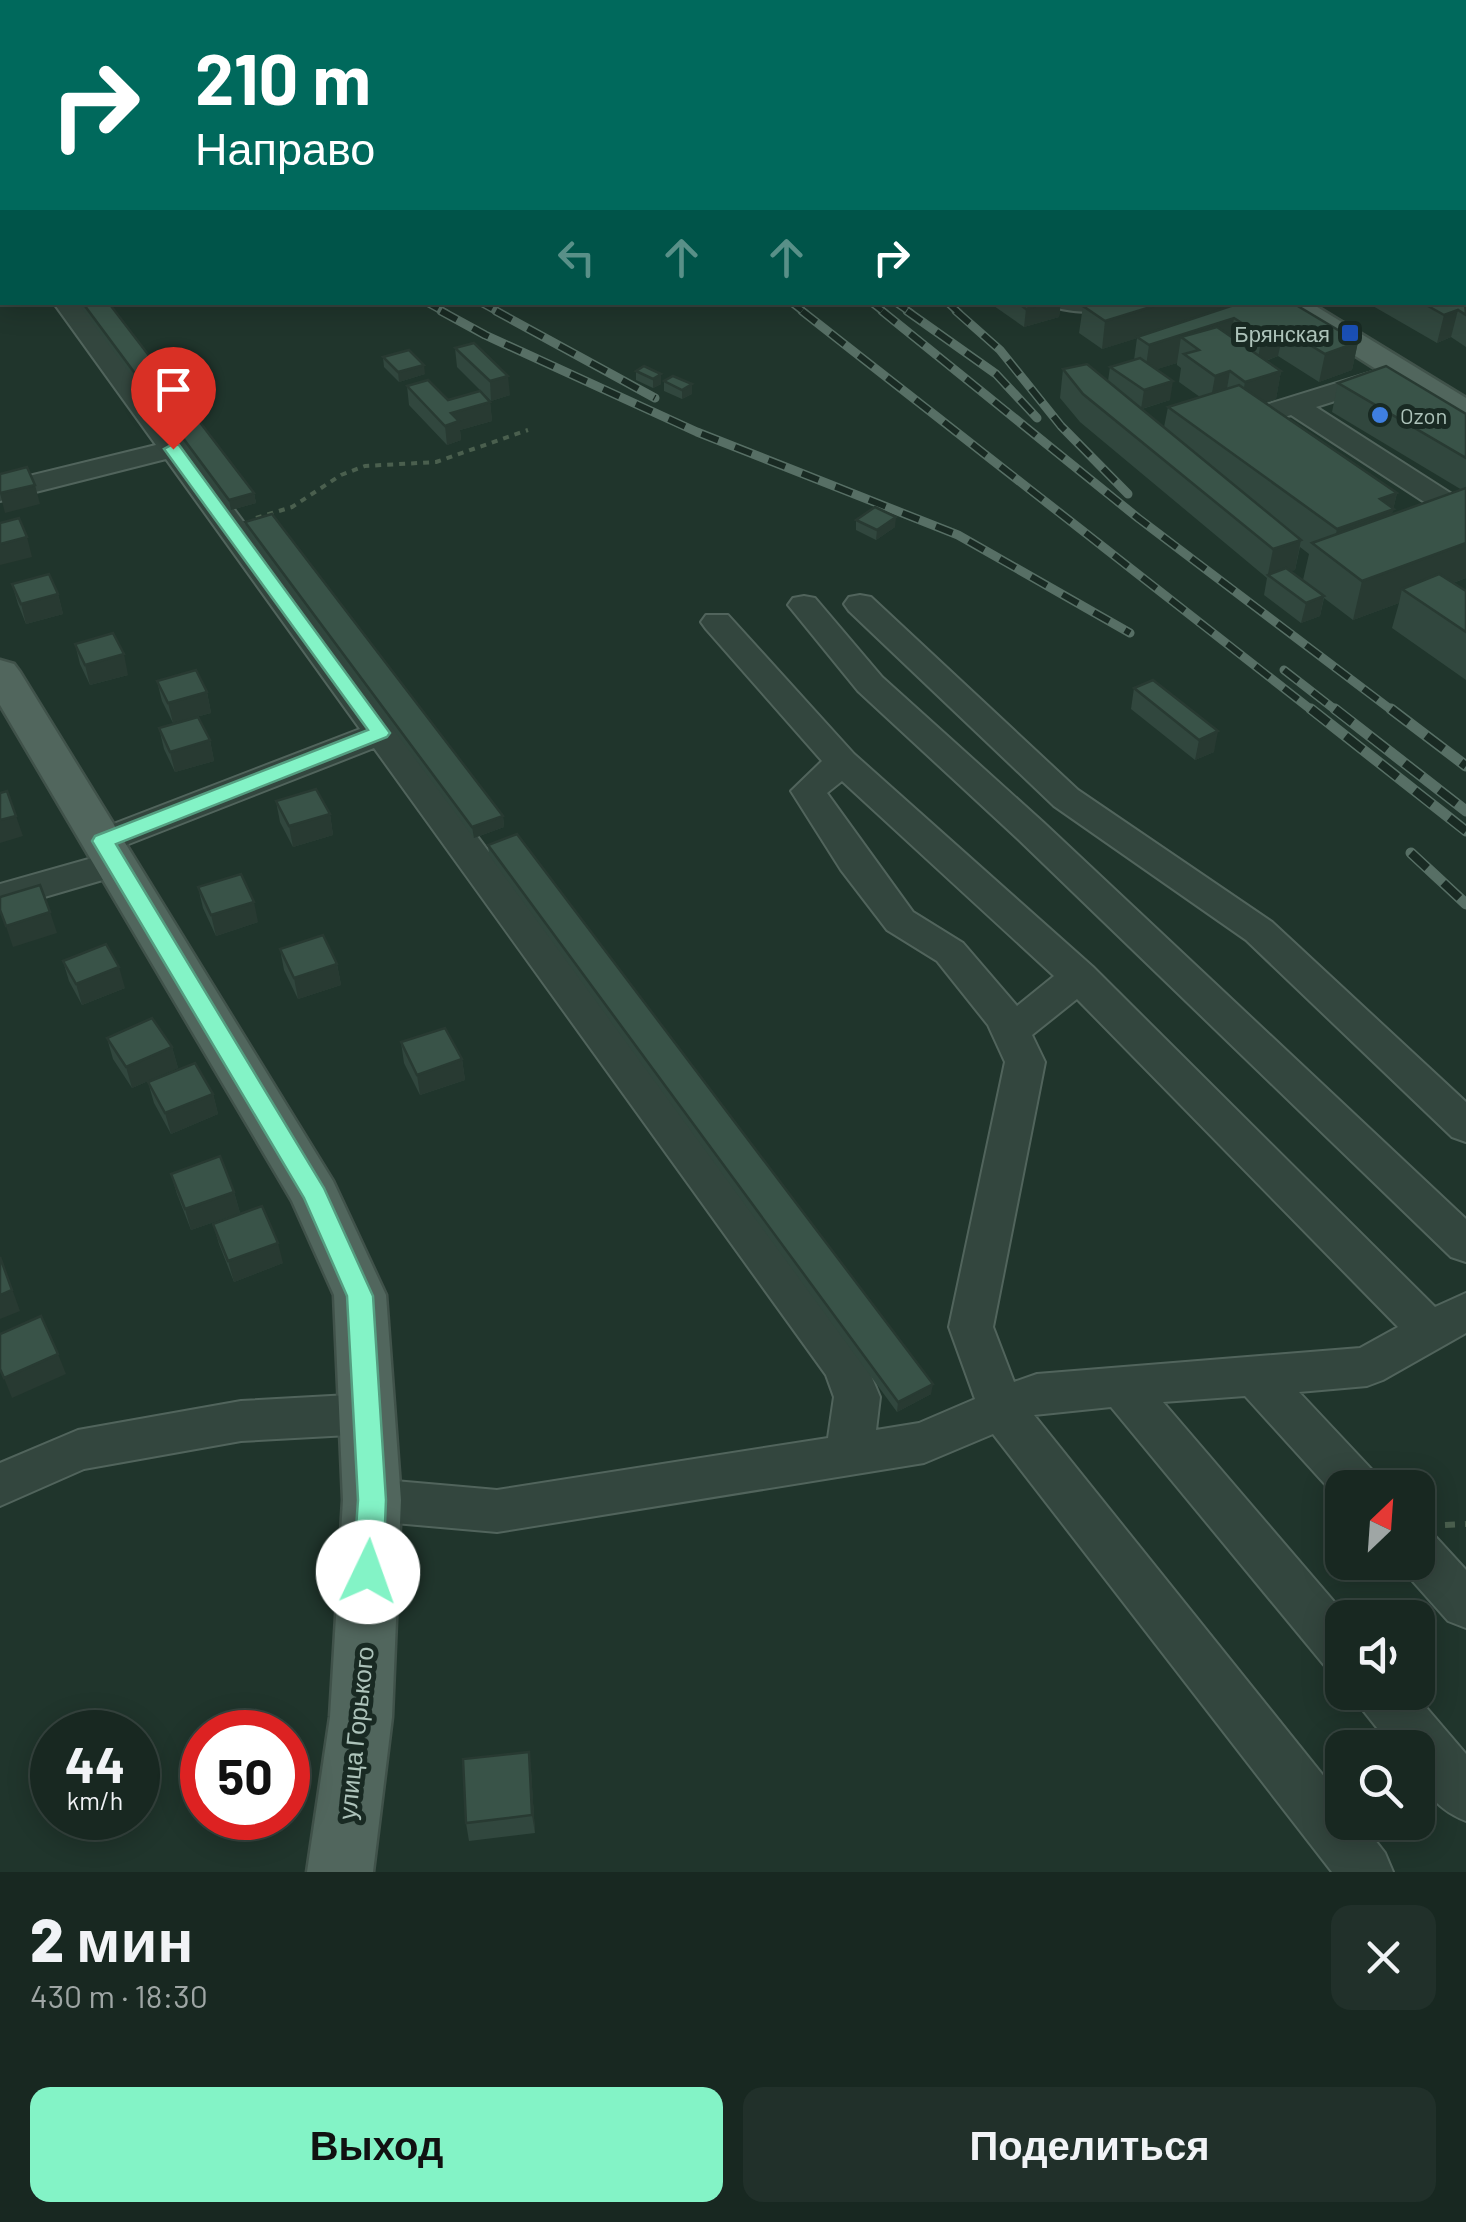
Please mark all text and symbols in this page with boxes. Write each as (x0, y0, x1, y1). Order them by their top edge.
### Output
text: 210 m (195, 35, 371, 119)
icon: right (30, 40, 160, 170)
text: Направо (195, 120, 375, 174)
icon: left (549, 230, 604, 285)
icon: ahead (654, 230, 709, 285)
icon: ahead (759, 230, 814, 285)
icon: right (864, 230, 919, 285)
place label: Брянская (1234, 320, 1330, 347)
marker: Брянская (1339, 322, 1361, 344)
pin (131, 347, 216, 450)
icon: arrive (146, 362, 201, 417)
place label: Ozon (1400, 402, 1447, 428)
marker: Ozon (1369, 404, 1391, 426)
north arrow (1325, 1470, 1435, 1580)
map controls (1325, 1470, 1435, 1840)
position arrow (316, 1520, 420, 1624)
button: sound (1325, 1600, 1435, 1710)
street label: улица Горького (331, 1645, 379, 1821)
speed limit sign: 50 (180, 1710, 310, 1840)
button: search (1325, 1730, 1435, 1840)
text: 44 (65, 1733, 125, 1793)
text: km/h (67, 1785, 123, 1815)
text: 2 мин (30, 1902, 194, 1974)
button: close (1331, 1905, 1436, 2010)
text: 430 m · 18:30 (30, 1976, 208, 2014)
button: Выход (30, 2087, 723, 2202)
button: Поделиться (743, 2087, 1436, 2202)

